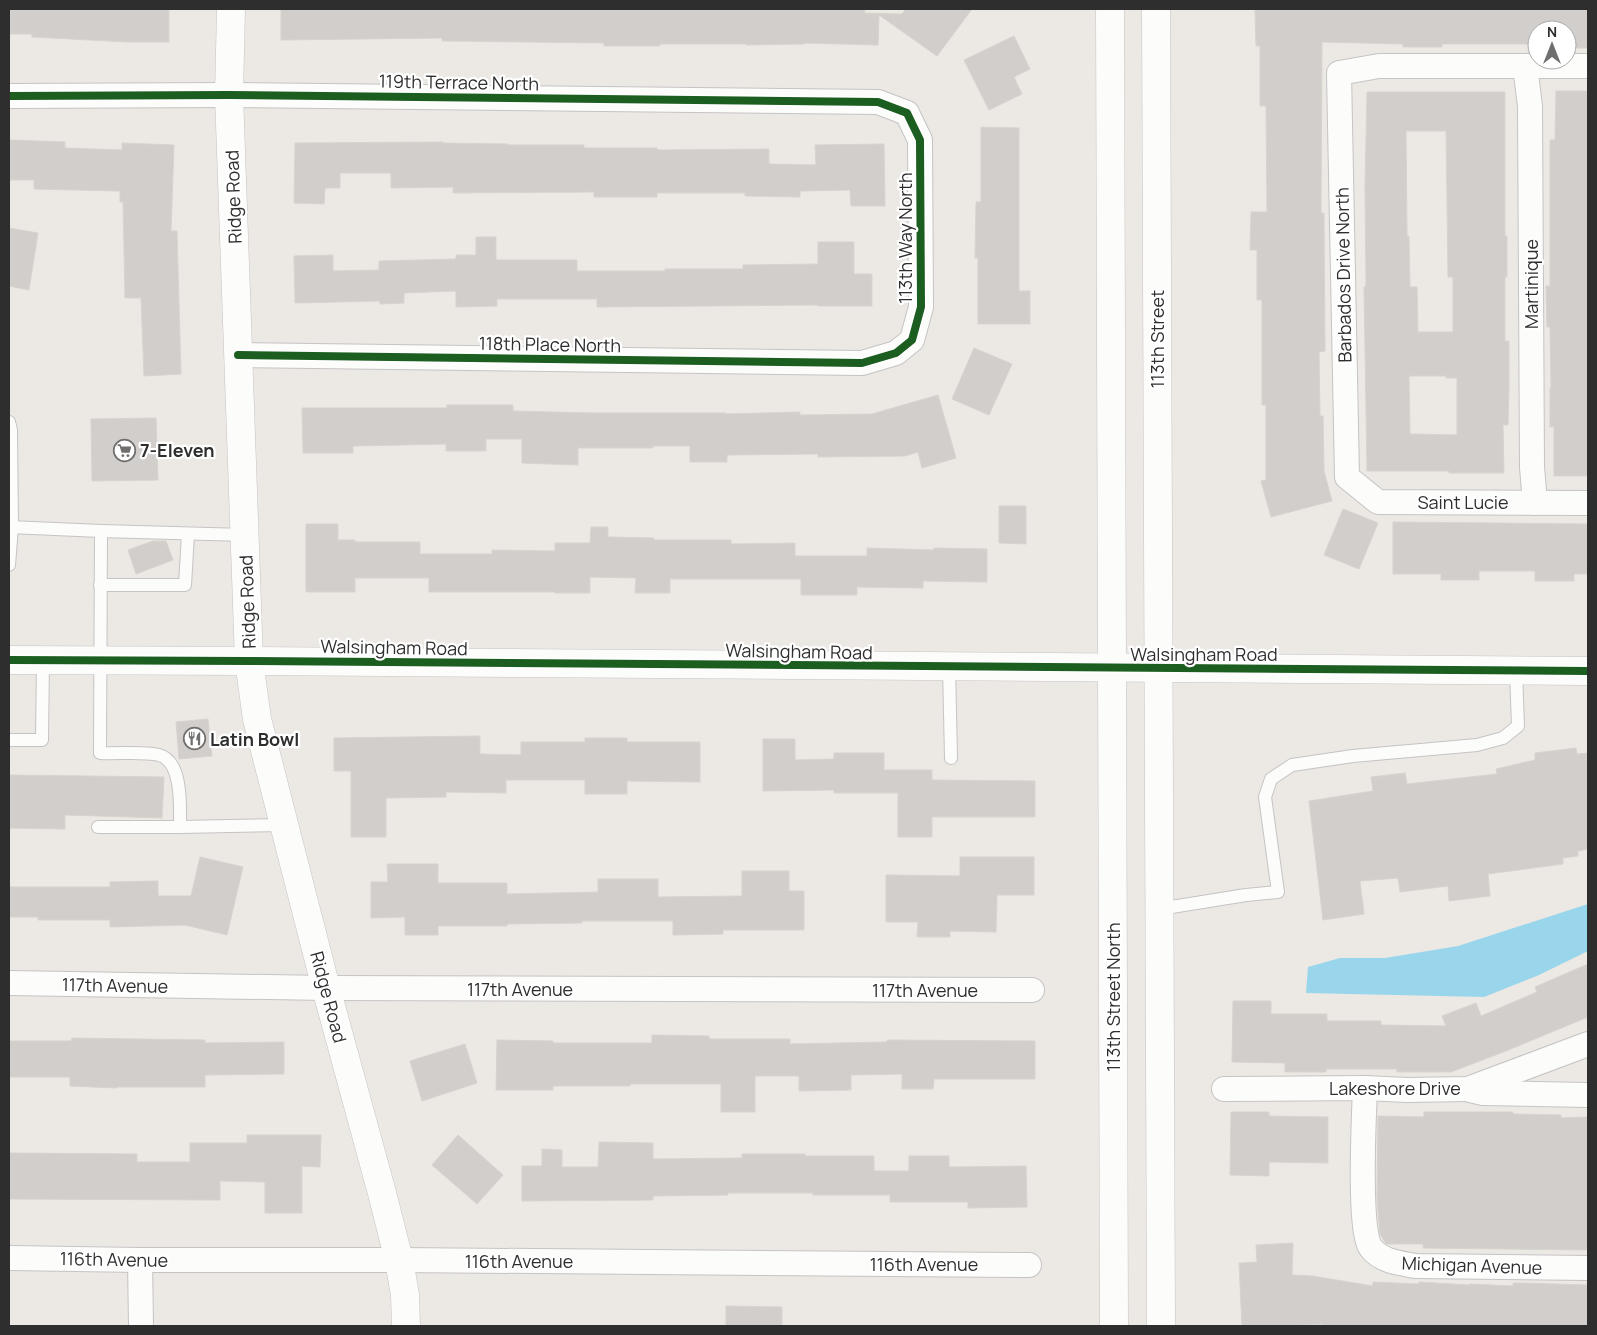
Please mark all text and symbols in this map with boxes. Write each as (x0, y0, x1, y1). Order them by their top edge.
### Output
north arrow (1527, 20, 1577, 70)
text: N (1547, 22, 1557, 41)
street label: 119th Terrace North (379, 69, 539, 95)
street label: Ridge Road (219, 150, 247, 244)
street label: 113th Way North (893, 172, 917, 304)
street label: Barbados Drive North (1329, 187, 1357, 363)
street label: Martinique (1519, 239, 1543, 329)
street label: 113th Street (1145, 290, 1169, 388)
street label: 118th Place North (479, 331, 621, 357)
supermarket icon: 7-Eleven (112, 438, 136, 462)
place label: 7-Eleven (140, 438, 215, 462)
street label: Saint Lucie (1417, 490, 1509, 514)
street label: Ridge Road (233, 555, 261, 649)
street label: Walsingham Road (320, 634, 468, 660)
street label: Walsingham Road (725, 638, 873, 664)
street label: Walsingham Road (1130, 642, 1278, 666)
restaurant icon: Latin Bowl (182, 727, 206, 751)
place label: Latin Bowl (210, 727, 299, 751)
street label: 113th Street North (1101, 922, 1125, 1072)
street label: Ridge Road (305, 949, 353, 1045)
street label: 117th Avenue (62, 972, 168, 998)
street label: 117th Avenue (467, 977, 573, 1001)
street label: 117th Avenue (872, 978, 978, 1002)
street label: Lakeshore Drive (1329, 1076, 1461, 1100)
street label: 116th Avenue (60, 1246, 168, 1272)
street label: 116th Avenue (465, 1249, 573, 1273)
street label: Michigan Avenue (1401, 1251, 1543, 1279)
street label: 116th Avenue (870, 1252, 978, 1276)

